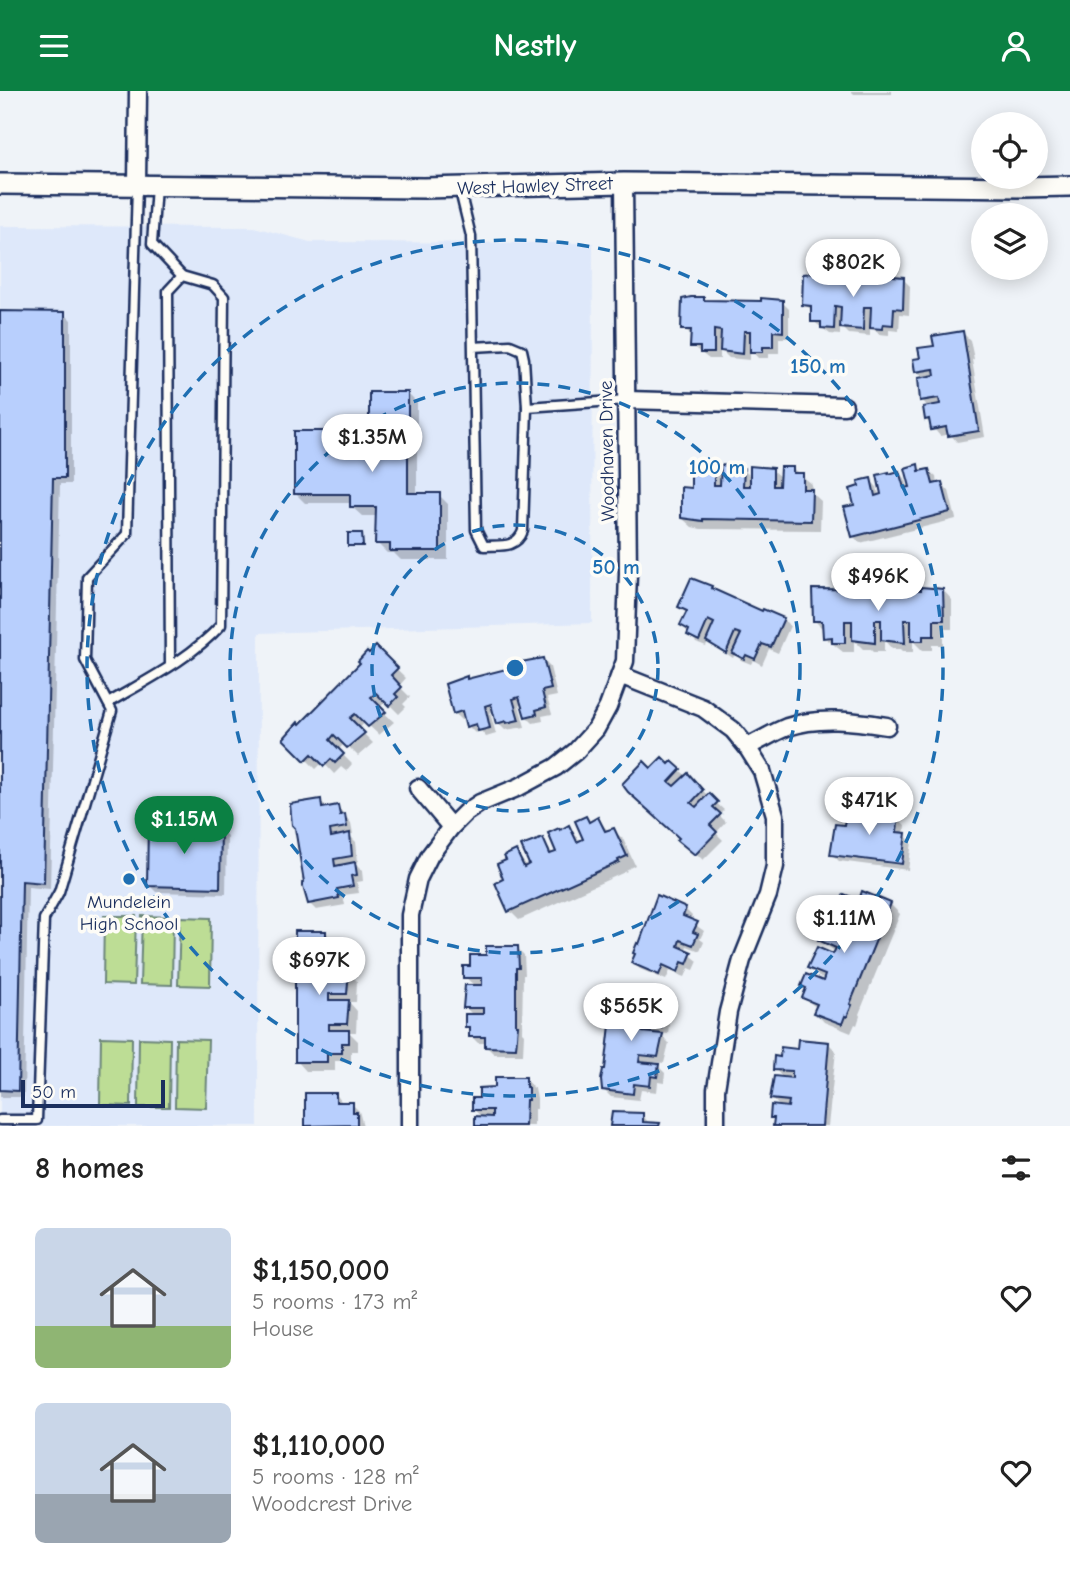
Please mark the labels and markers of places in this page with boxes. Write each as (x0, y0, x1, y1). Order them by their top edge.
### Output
pin: $802K (804, 239, 902, 299)
pin: $1.35M (315, 415, 429, 474)
pin: $496K (829, 553, 927, 613)
centre of rings (503, 656, 527, 680)
pin: $471K (820, 777, 918, 837)
pin: $1.15M (127, 797, 241, 856)
marker: Mundelein High School (121, 871, 137, 887)
place label: Mundelein High School (80, 891, 178, 935)
pin: $1.11M (787, 895, 901, 955)
pin: $697K (270, 937, 368, 997)
pin: $565K (582, 983, 680, 1043)

